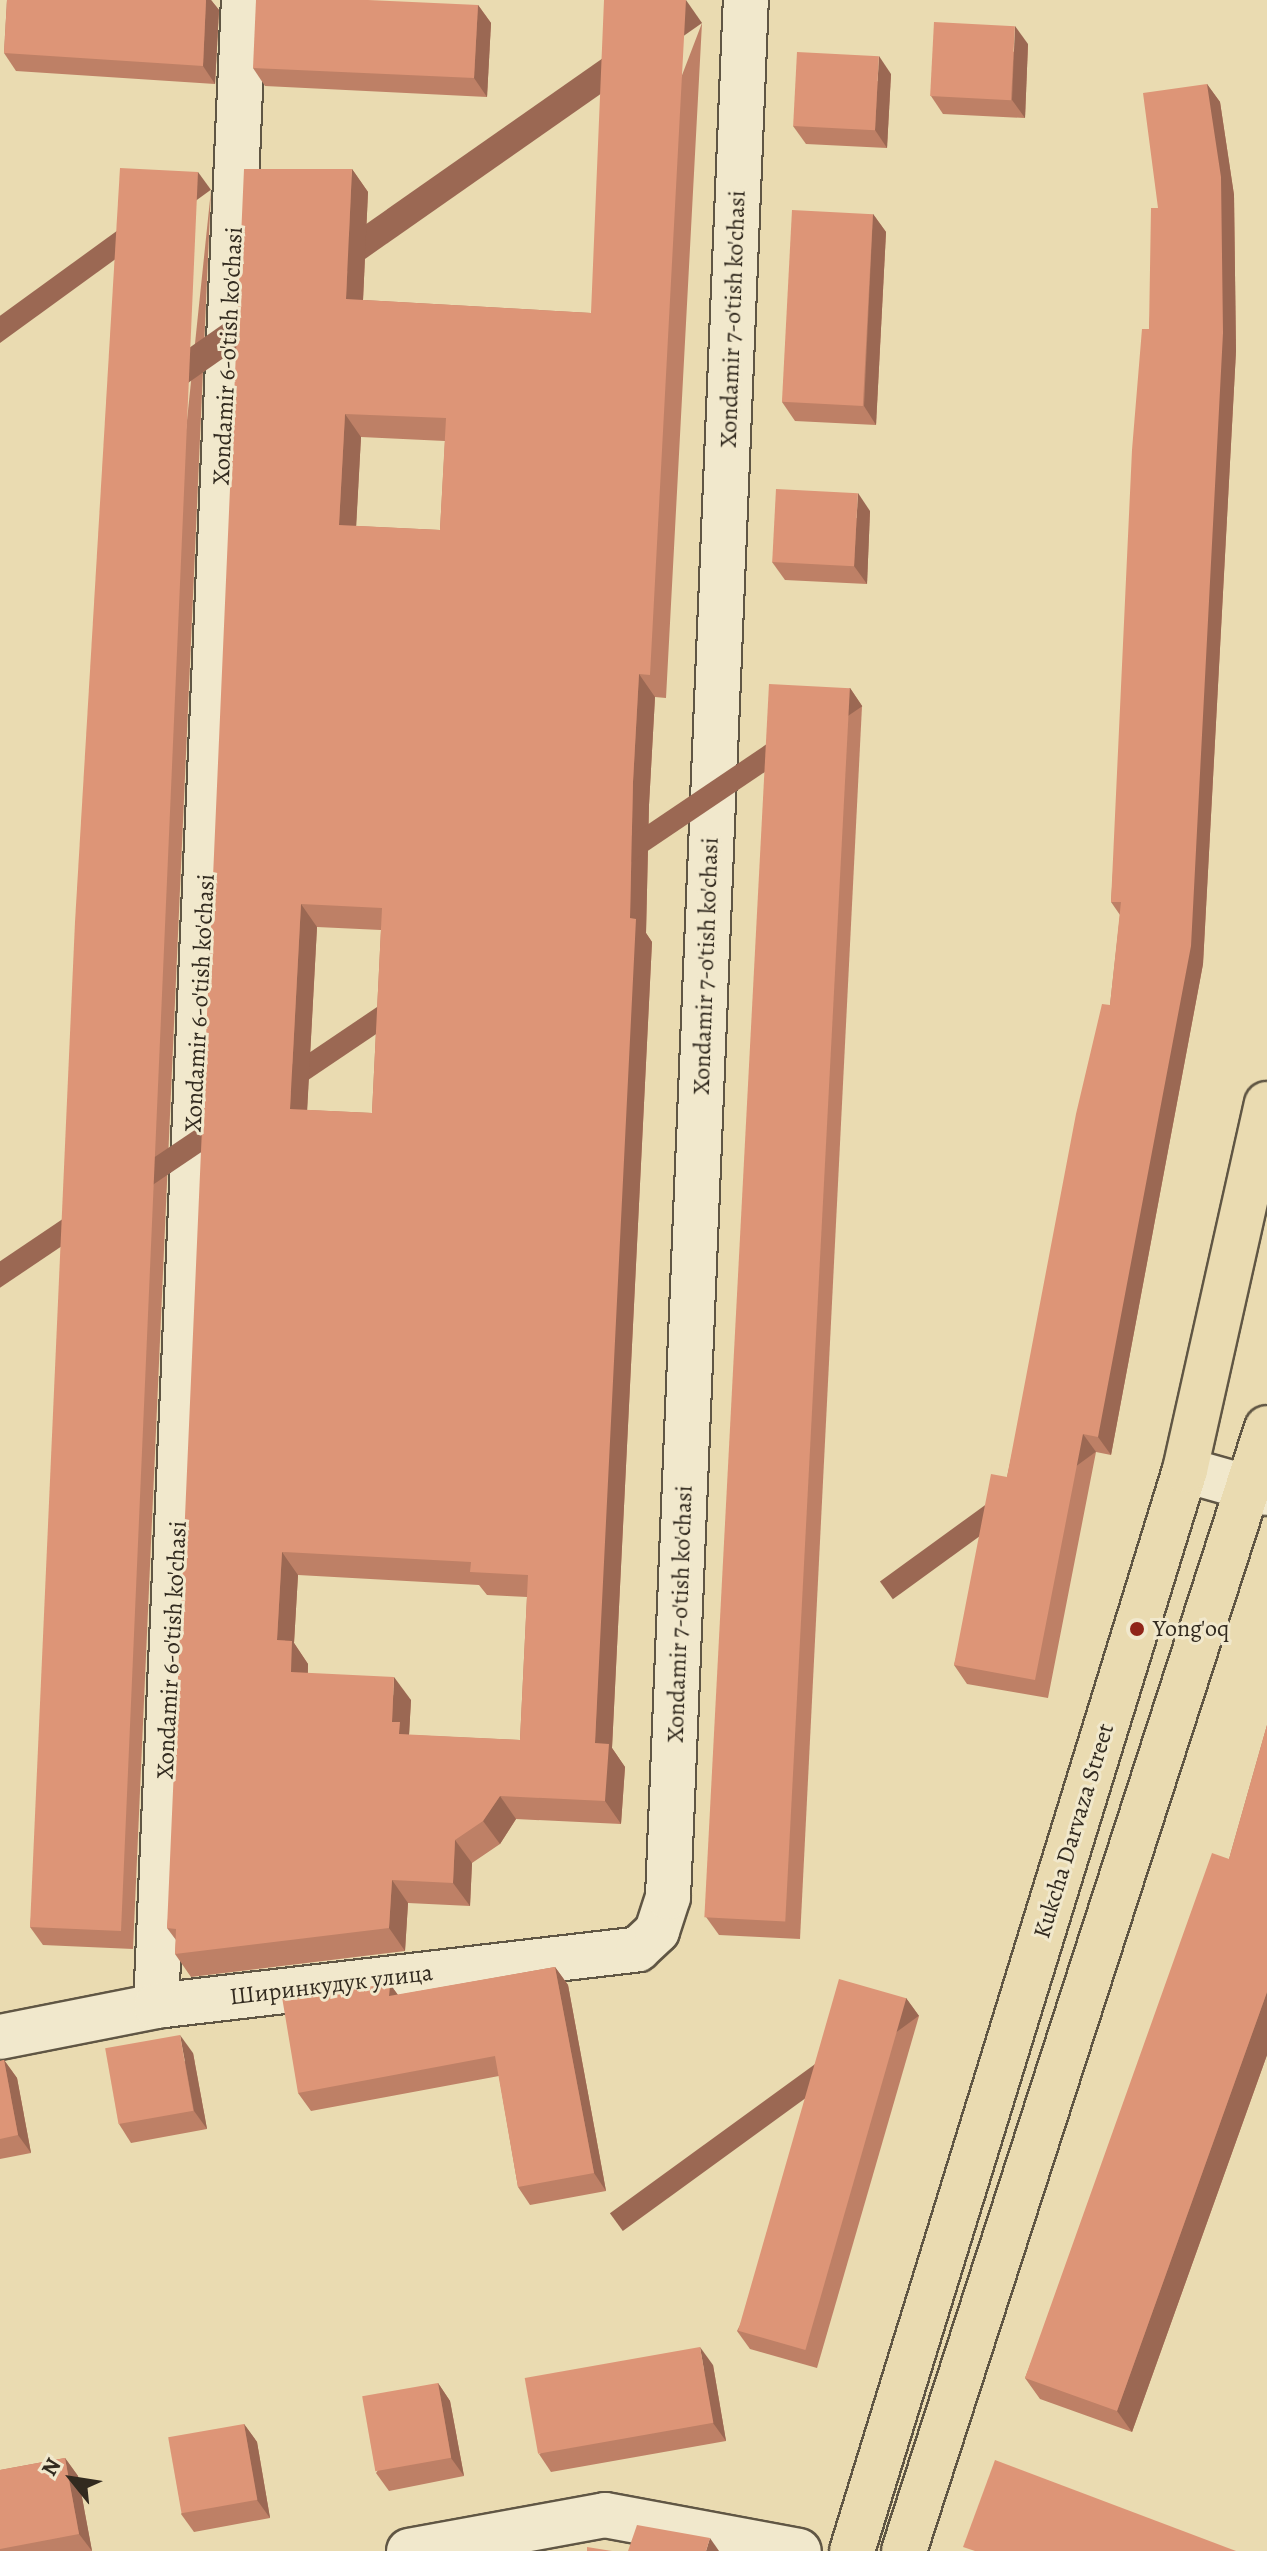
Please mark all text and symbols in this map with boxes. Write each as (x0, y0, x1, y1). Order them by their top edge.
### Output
street label: Xondamir 7-o'tish ko'chasi (714, 190, 752, 448)
street label: Xondamir 6-o'tish ko'chasi (207, 226, 249, 486)
street label: Xondamir 7-o'tish ko'chasi (687, 837, 725, 1095)
street label: Xondamir 6-o'tish ko'chasi (179, 873, 221, 1133)
street label: Xondamir 7-o'tish ko'chasi (661, 1485, 699, 1743)
street label: Xondamir 6-o'tish ko'chasi (151, 1520, 193, 1780)
place label: Yong'oq (1153, 1615, 1229, 1643)
marker: Yong'oq (1128, 1620, 1146, 1638)
street label: Kukcha Darvaza Street (1028, 1720, 1120, 1942)
street label: Ширинкудук улица (228, 1958, 434, 2012)
north arrow (32, 2439, 112, 2519)
text: N (34, 2453, 68, 2481)

